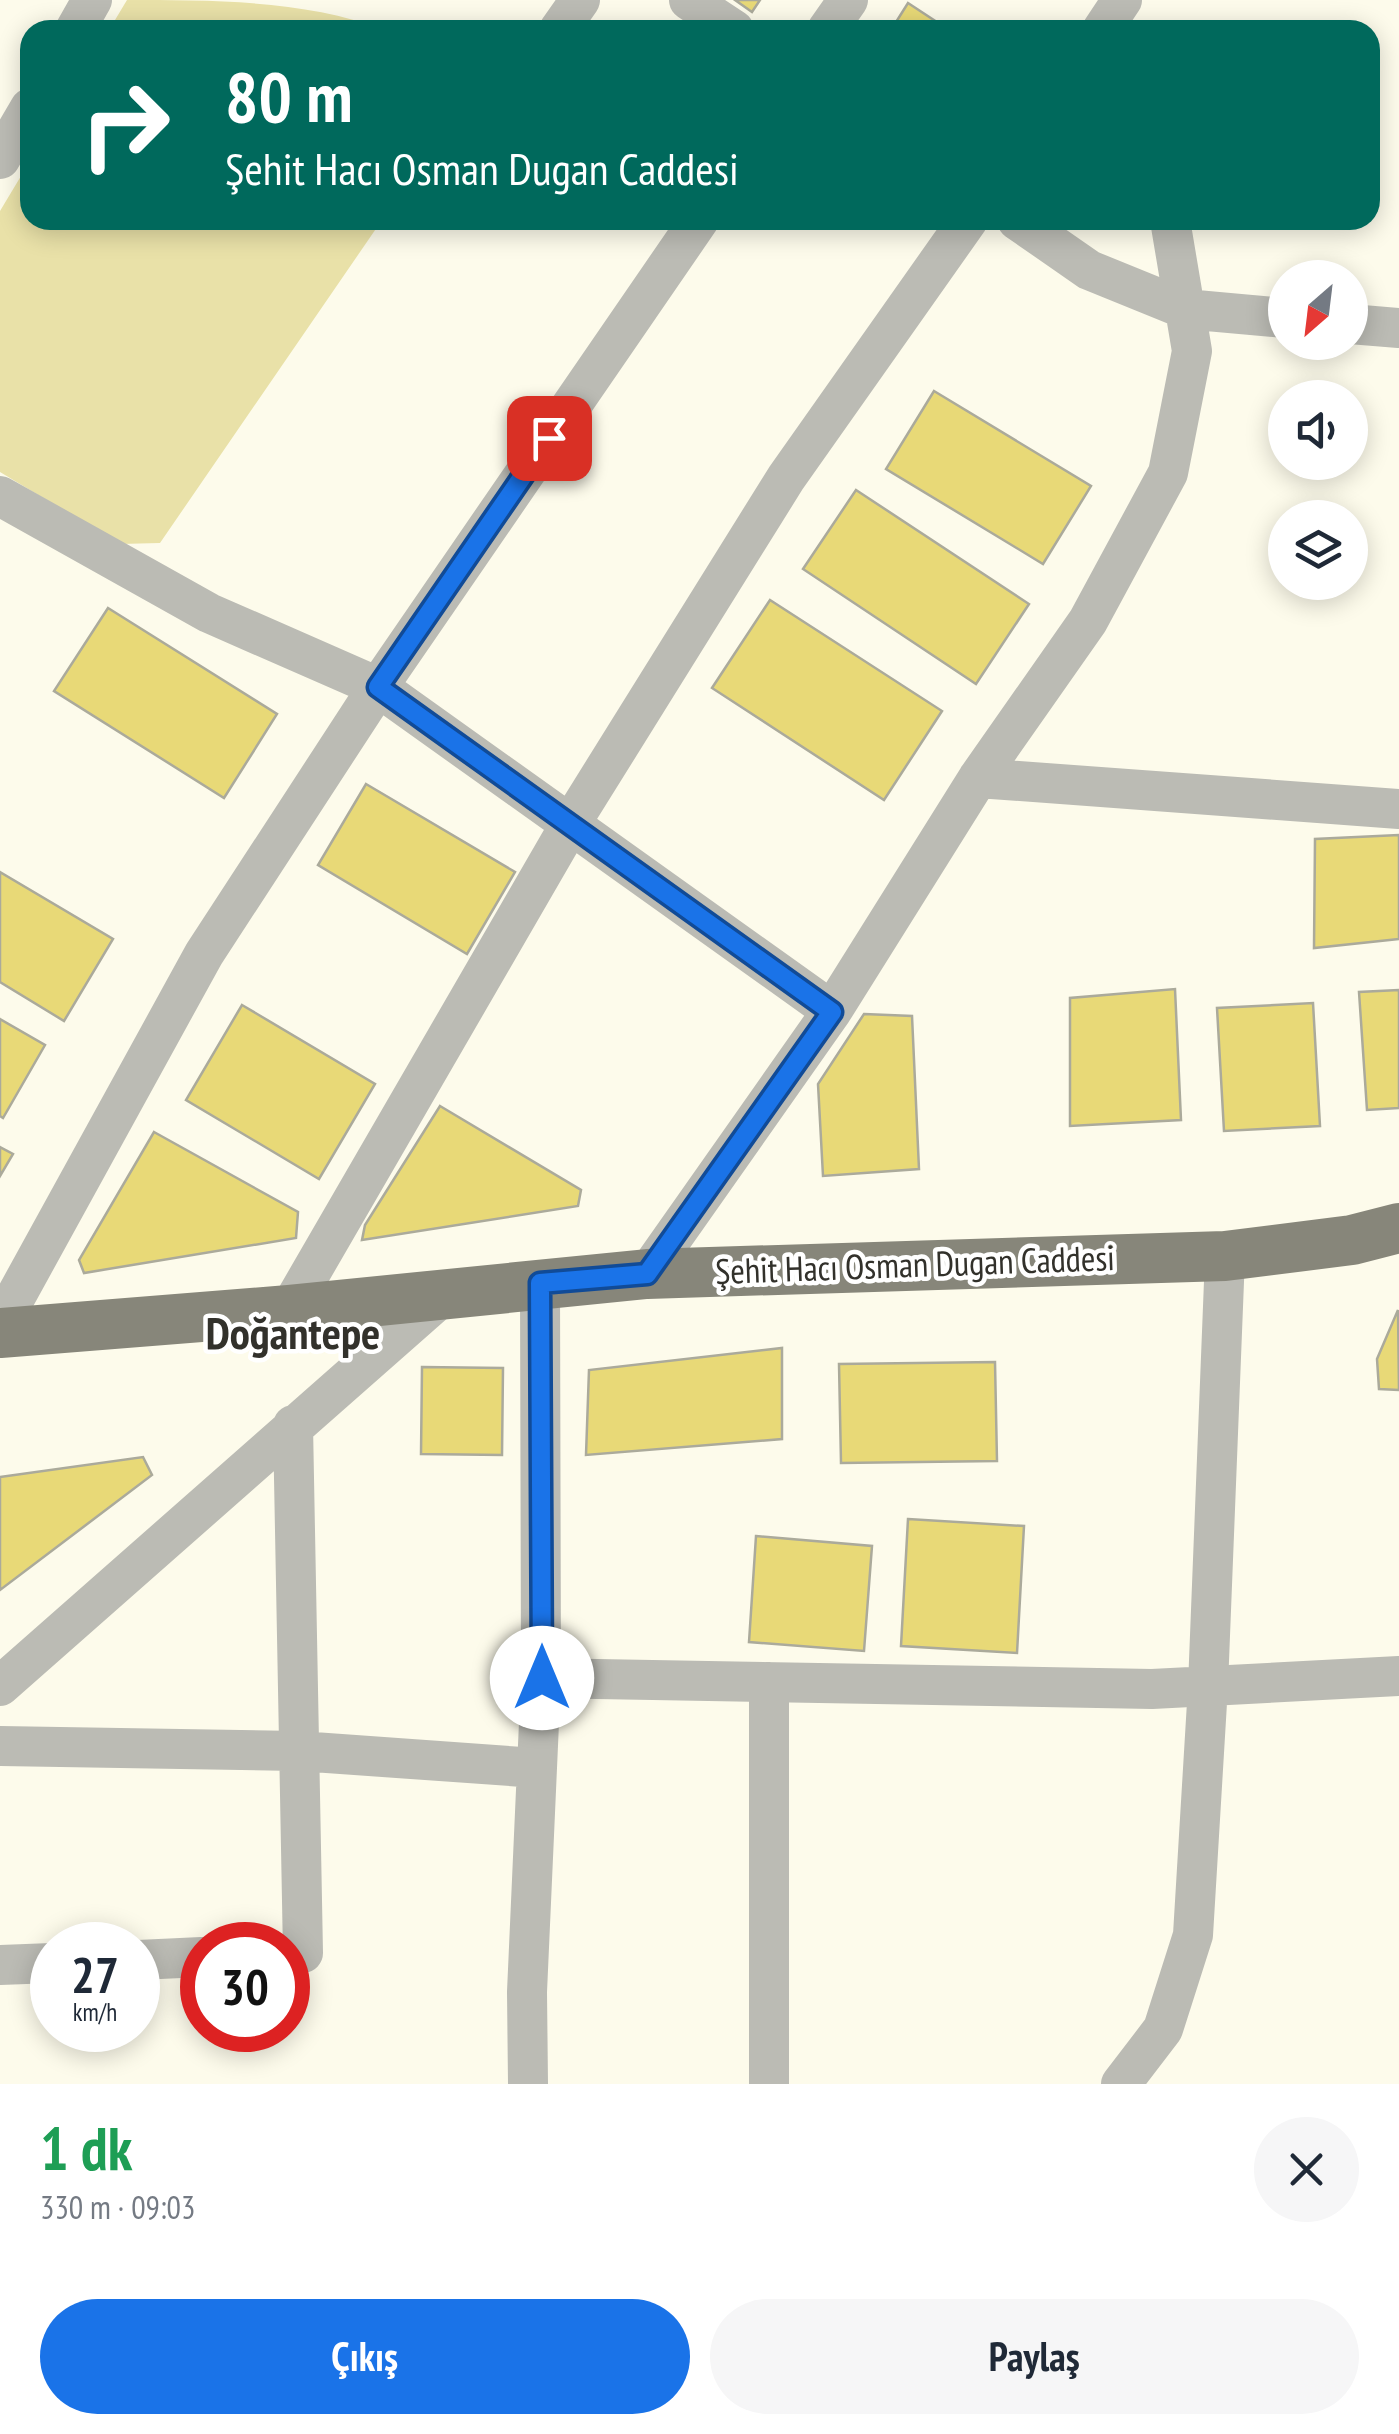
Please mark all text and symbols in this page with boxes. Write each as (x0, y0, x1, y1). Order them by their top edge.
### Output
text: 80 m (225, 51, 353, 141)
icon: right (60, 60, 190, 190)
text: Şehit Hacı Osman Dugan Caddesi (225, 139, 739, 197)
north arrow (1268, 260, 1368, 360)
map controls (1268, 260, 1368, 600)
button: sound (1268, 380, 1368, 480)
pin (507, 396, 592, 481)
icon: arrive (522, 411, 577, 466)
button: layers (1268, 500, 1368, 600)
street label: Şehit Hacı Osman Dugan Caddesi (715, 1234, 1115, 1294)
district label: Doğantepe (206, 1303, 380, 1361)
position arrow (490, 1626, 594, 1730)
speed limit sign: 30 (180, 1922, 310, 2052)
text: 27 (71, 1942, 119, 2007)
text: km/h (73, 1996, 117, 2028)
text: 1 dk (40, 2109, 132, 2187)
button: close (1254, 2117, 1359, 2222)
text: 330 m · 09:03 (40, 2186, 195, 2228)
button: Çıkış (40, 2299, 690, 2414)
button: Paylaş (710, 2299, 1359, 2414)

